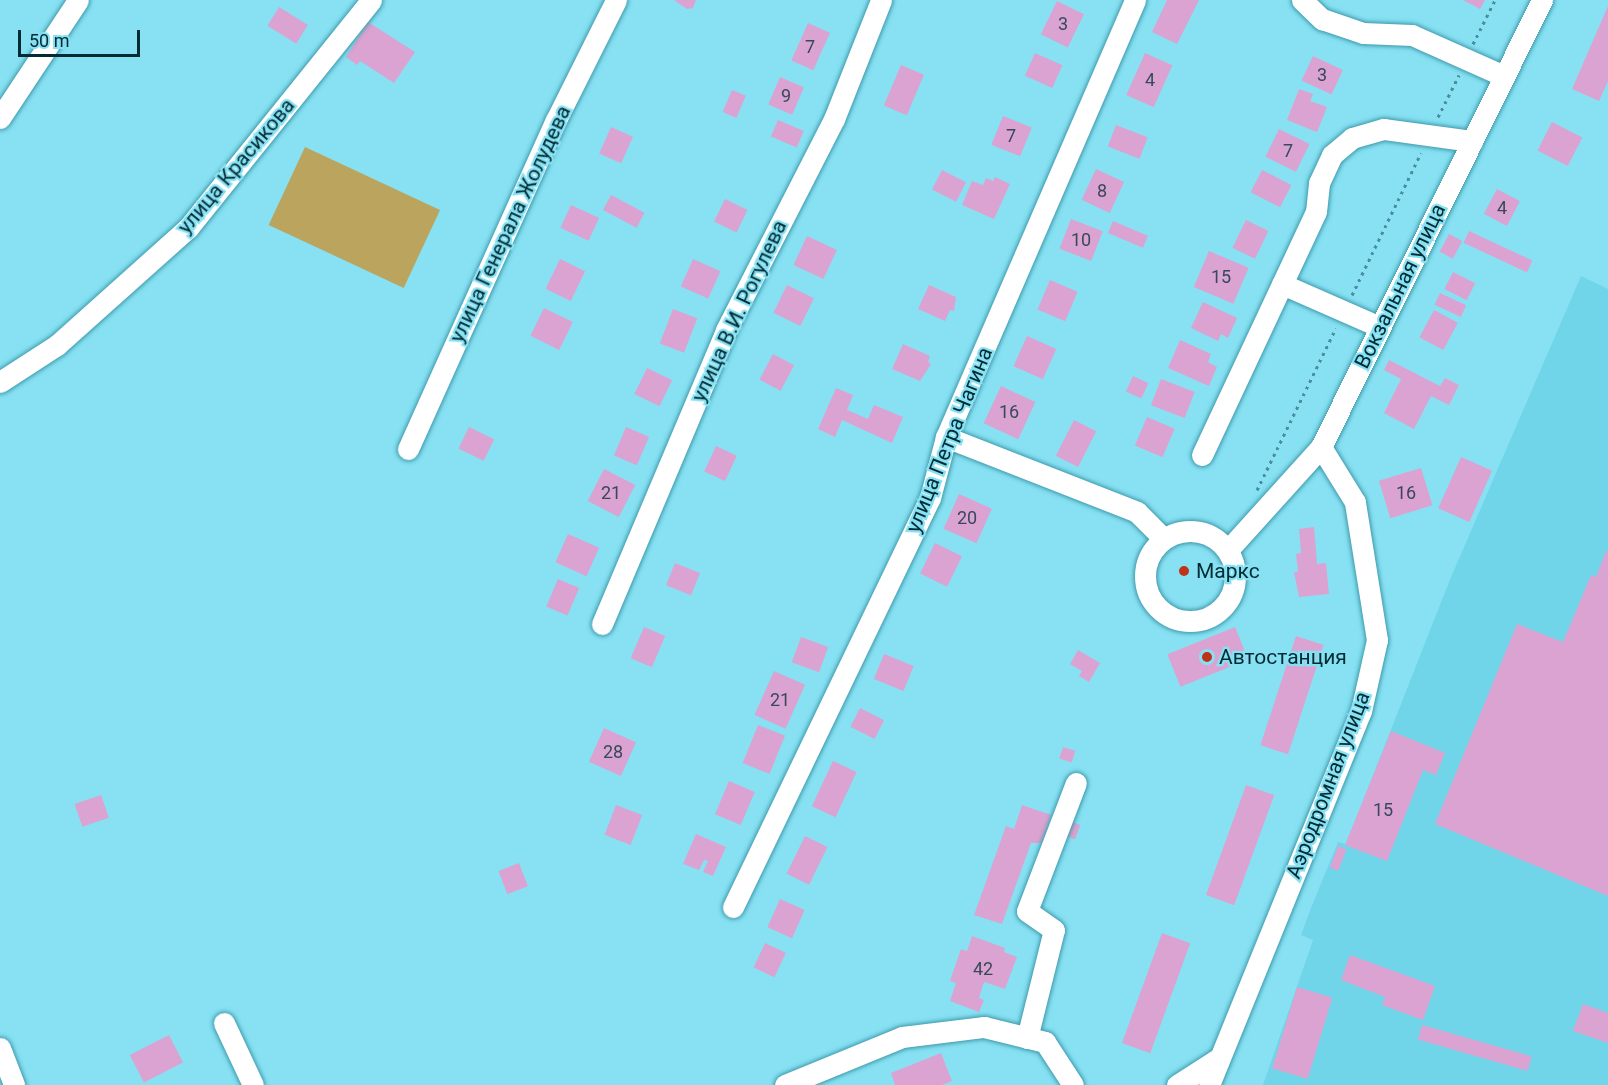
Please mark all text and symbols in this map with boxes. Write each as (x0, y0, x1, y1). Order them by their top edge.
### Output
house number: 3 (1058, 13, 1068, 35)
scale bar (21, 18, 142, 56)
text: 50 m (29, 30, 69, 51)
house number: 7 (805, 36, 815, 58)
house number: 3 (1317, 64, 1327, 86)
house number: 4 (1145, 69, 1155, 91)
house number: 9 (781, 85, 791, 107)
street label: улица Красикова (172, 93, 300, 239)
street label: улица Генерала Жолудева (444, 102, 576, 346)
house number: 7 (1006, 125, 1016, 147)
house number: 7 (1283, 140, 1293, 162)
house number: 8 (1097, 180, 1107, 202)
house number: 4 (1497, 197, 1507, 219)
street label: Вокзальная улица (1349, 200, 1451, 372)
street label: улица В.И. Рогулева (686, 216, 792, 406)
house number: 10 (1071, 229, 1091, 251)
house number: 15 (1211, 266, 1231, 288)
street label: улица Петра Чагина (900, 344, 998, 536)
house number: 16 (999, 401, 1019, 423)
house number: 21 (601, 482, 621, 504)
house number: 16 (1396, 482, 1416, 504)
house number: 20 (957, 507, 977, 529)
place label: Маркс (1196, 558, 1260, 584)
marker: Маркс (1177, 564, 1191, 578)
place label: Автостанция (1219, 644, 1347, 670)
marker: Автостанция (1200, 650, 1214, 664)
street label: Аэродромная улица (1281, 688, 1375, 882)
house number: 21 (770, 689, 790, 711)
house number: 28 (603, 741, 623, 763)
house number: 15 (1373, 799, 1393, 821)
house number: 42 (973, 958, 993, 980)

